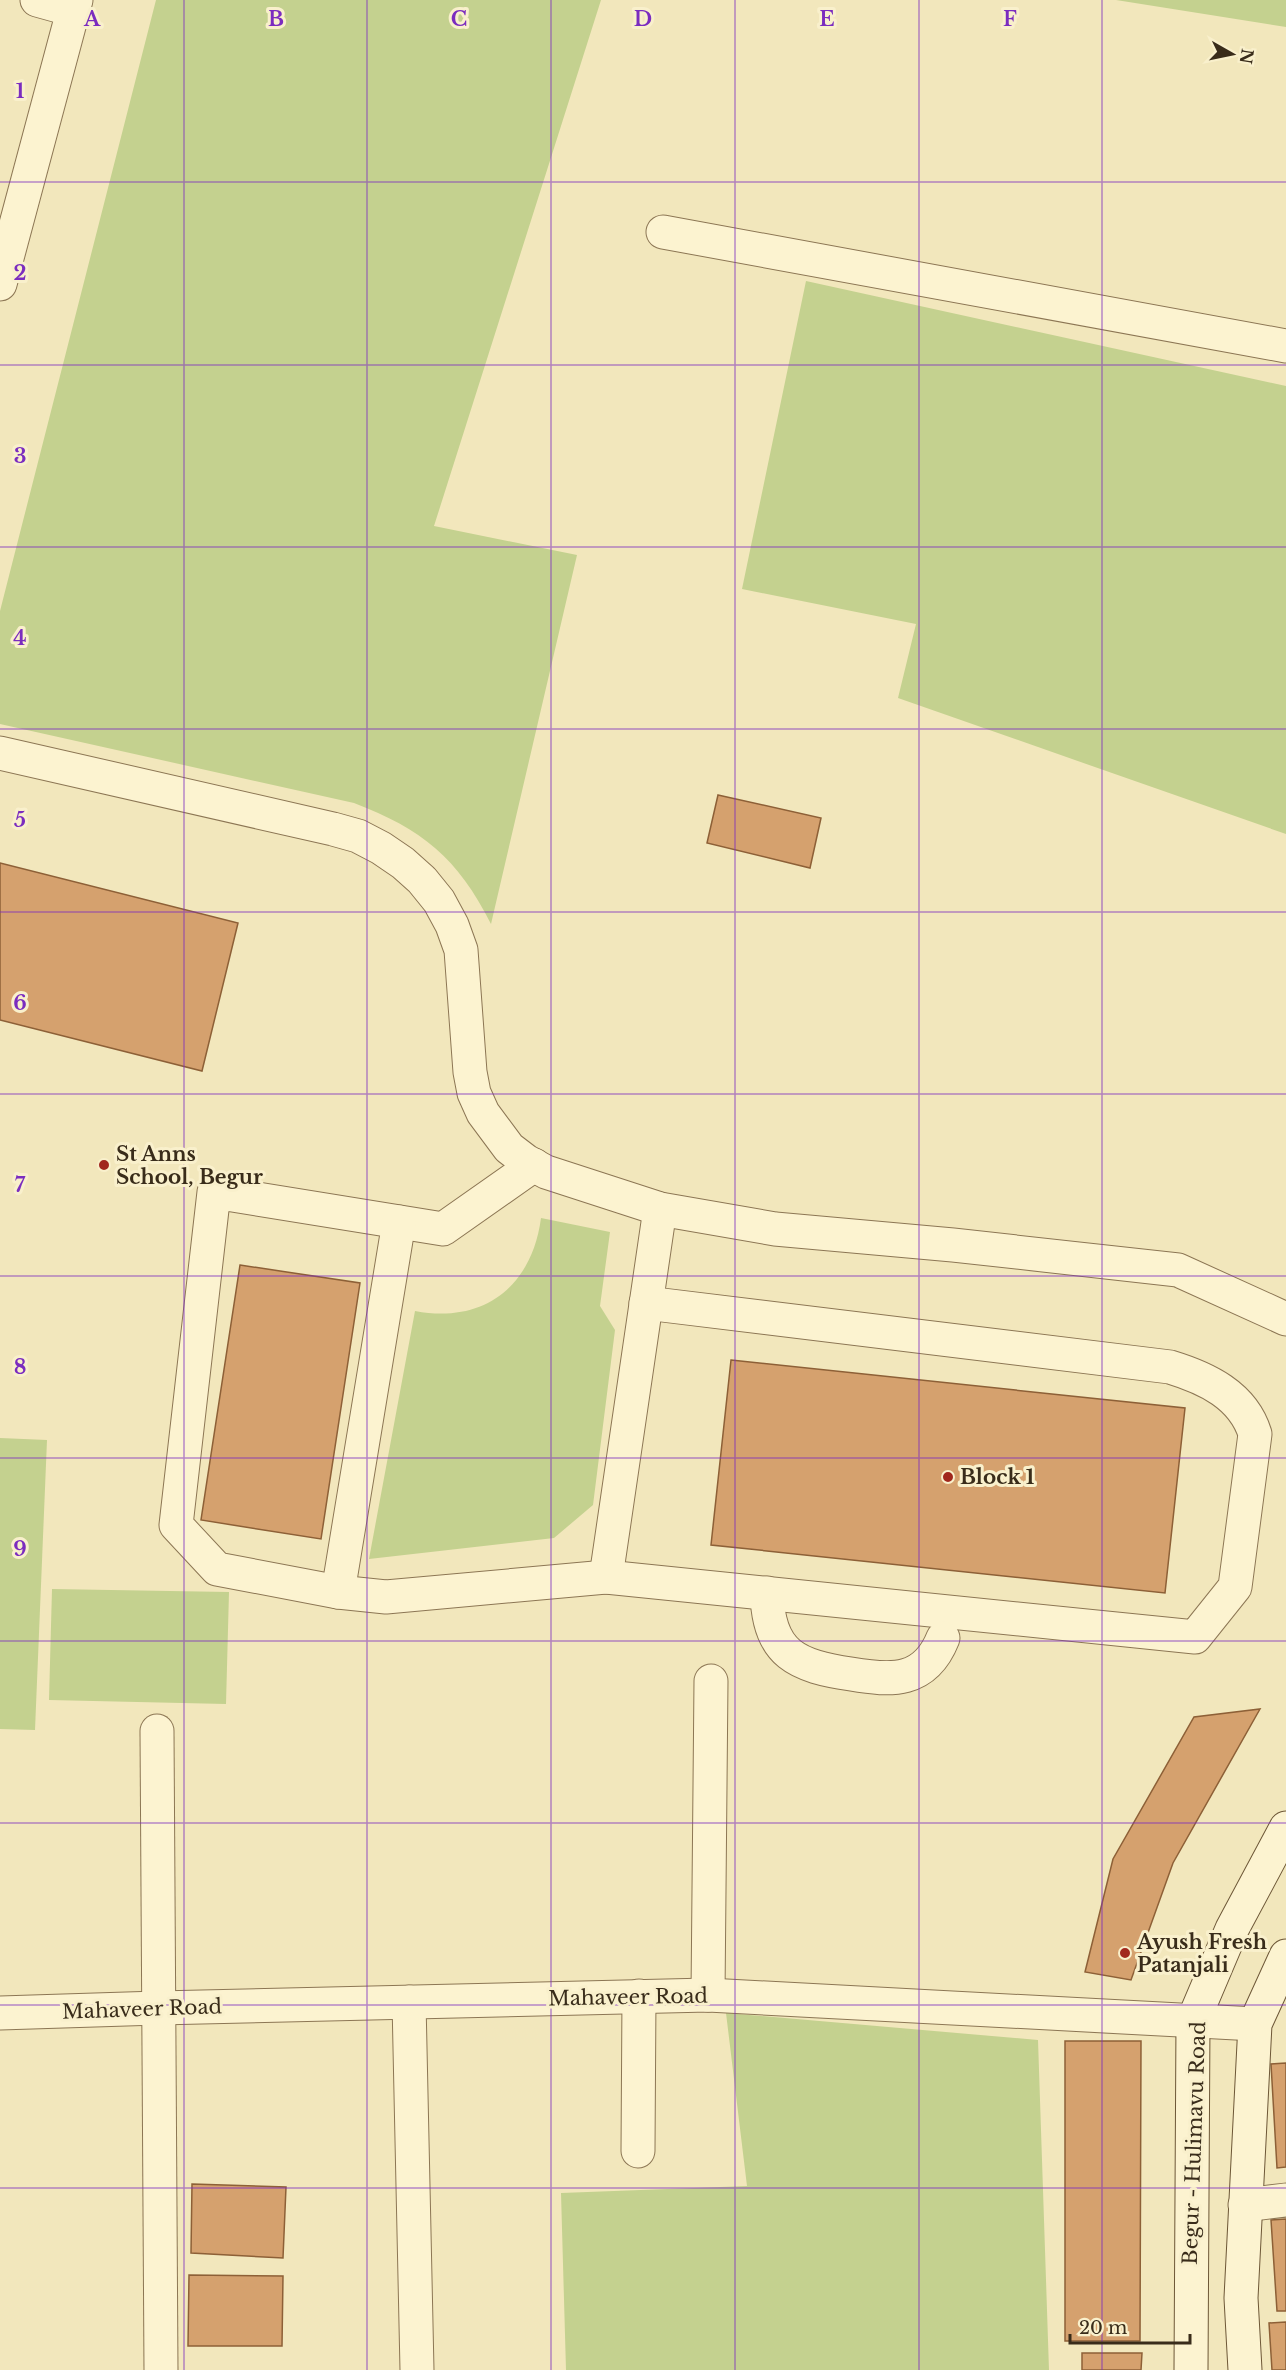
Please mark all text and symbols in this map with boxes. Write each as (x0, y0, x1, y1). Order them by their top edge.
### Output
text: A (83, 7, 101, 31)
text: B (268, 7, 284, 31)
text: C (451, 7, 467, 31)
text: D (634, 7, 652, 31)
text: E (819, 7, 835, 31)
text: F (1003, 7, 1017, 31)
north arrow (1202, 24, 1262, 84)
text: N (1236, 47, 1258, 65)
text: 1 (16, 79, 25, 103)
text: 2 (13, 261, 27, 285)
text: 3 (14, 444, 26, 468)
text: 4 (13, 626, 27, 650)
text: 5 (14, 808, 26, 832)
text: 6 (13, 991, 27, 1015)
place label: St Anns School, Begur (116, 1142, 263, 1189)
marker: St Anns School, Begur (97, 1158, 111, 1172)
text: 7 (15, 1173, 26, 1197)
text: 8 (14, 1355, 26, 1379)
place label: Block 1 (960, 1465, 1035, 1489)
marker: Block 1 (941, 1470, 955, 1484)
text: 9 (13, 1537, 27, 1561)
place label: Ayush Fresh Patanjali (1136, 1930, 1268, 1977)
marker: Ayush Fresh Patanjali (1118, 1946, 1132, 1960)
street label: Mahaveer Road (548, 1984, 708, 2010)
street label: Mahaveer Road (62, 1994, 222, 2024)
street label: Begur - Hulimavu Road (1178, 2021, 1210, 2265)
scale bar (1070, 2307, 1190, 2345)
text: 20 m (1079, 2317, 1127, 2339)

